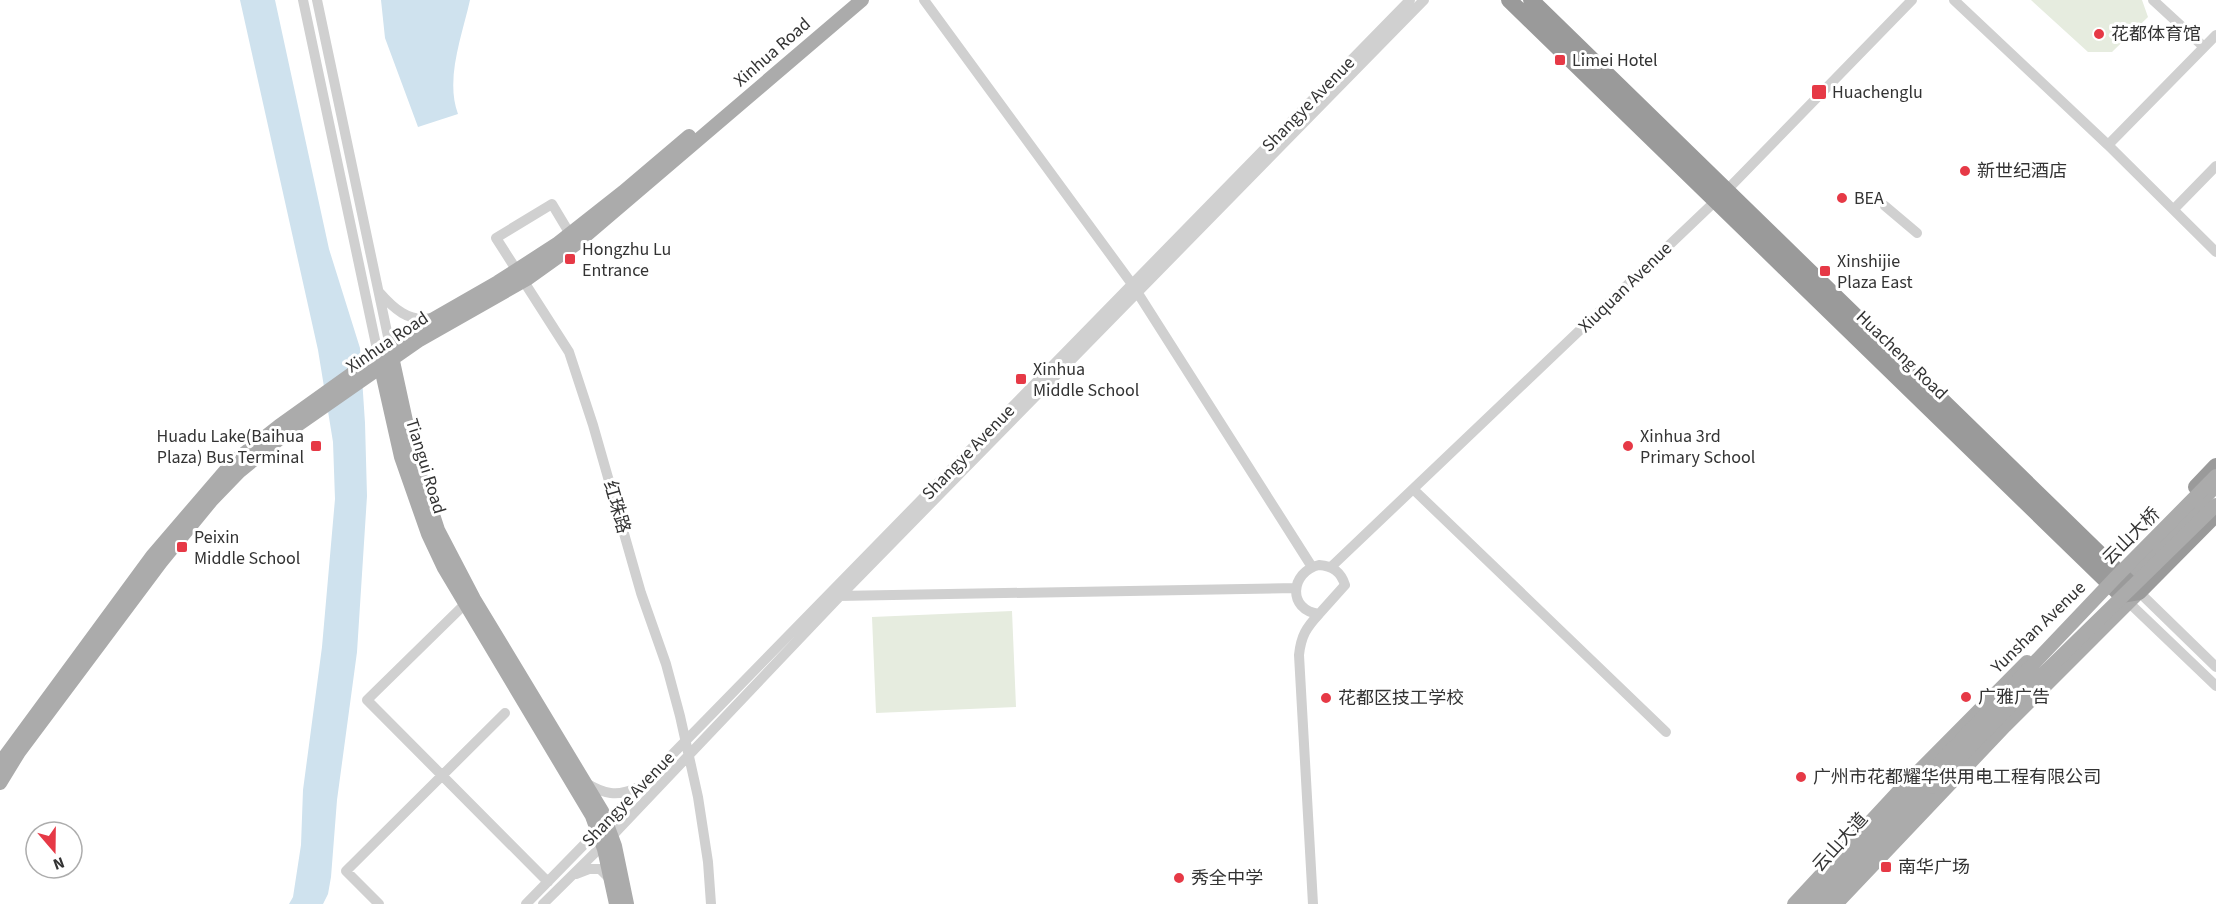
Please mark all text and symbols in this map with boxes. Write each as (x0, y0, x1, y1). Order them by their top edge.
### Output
street label: Xinhua Road (729, 12, 816, 93)
place label: 花都体育馆 (2111, 22, 2201, 47)
marker: 花都体育馆 (2092, 27, 2106, 41)
place label: Limei Hotel (1572, 48, 1658, 73)
street label: Shangye Avenue (1256, 51, 1360, 158)
marker: Limei Hotel (1553, 53, 1567, 67)
place label: Huachenglu (1832, 80, 1923, 105)
marker: Huachenglu (1810, 83, 1828, 101)
place label: 新世纪酒店 (1977, 159, 2067, 184)
marker: 新世纪酒店 (1958, 164, 1972, 178)
place label: BEA (1854, 186, 1884, 211)
marker: BEA (1835, 191, 1849, 205)
street label: Xiuquan Avenue (1573, 236, 1678, 338)
place label: Hongzhu Lu Entrance (582, 237, 671, 283)
place label: Xinshijie Plaza East (1837, 249, 1913, 295)
marker: Hongzhu Lu Entrance (563, 252, 577, 266)
marker: Xinshijie Plaza East (1818, 264, 1832, 278)
street label: Huacheng Road (1850, 305, 1953, 406)
street label: Xinhua Road (341, 306, 433, 379)
place label: Xinhua Middle School (1033, 357, 1139, 403)
marker: Xinhua Middle School (1014, 372, 1028, 386)
street label: Shangye Avenue (916, 399, 1020, 506)
street label: Tiangui Road (399, 415, 452, 517)
place label: Huadu Lake(Baihua Plaza) Bus Terminal (156, 424, 304, 470)
place label: Xinhua 3rd Primary School (1640, 424, 1755, 470)
marker: Huadu Lake(Baihua Plaza) Bus Terminal (309, 439, 323, 453)
marker: Xinhua 3rd Primary School (1621, 439, 1635, 453)
street label: 红珠路 (597, 478, 636, 537)
street label: 云山大桥 (2097, 502, 2166, 571)
place label: Peixin Middle School (194, 525, 300, 571)
marker: Peixin Middle School (175, 540, 189, 554)
street label: Yunshan Avenue (1985, 576, 2091, 680)
place label: 广雅广告 (1978, 685, 2050, 710)
place label: 花都区技工学校 (1338, 686, 1464, 711)
marker: 广雅广告 (1959, 690, 1973, 704)
marker: 花都区技工学校 (1319, 691, 1333, 705)
street label: Shangye Avenue (576, 746, 680, 853)
place label: 广州市花都耀华供用电工程有限公司 (1813, 765, 2101, 790)
marker: 广州市花都耀华供用电工程有限公司 (1794, 770, 1808, 784)
street label: 云山大道 (1807, 807, 1874, 877)
north arrow (24, 820, 84, 880)
text: N (50, 851, 68, 875)
place label: 南华广场 (1898, 855, 1970, 880)
marker: 南华广场 (1879, 860, 1893, 874)
place label: 秀全中学 (1191, 866, 1263, 891)
marker: 秀全中学 (1172, 871, 1186, 885)

